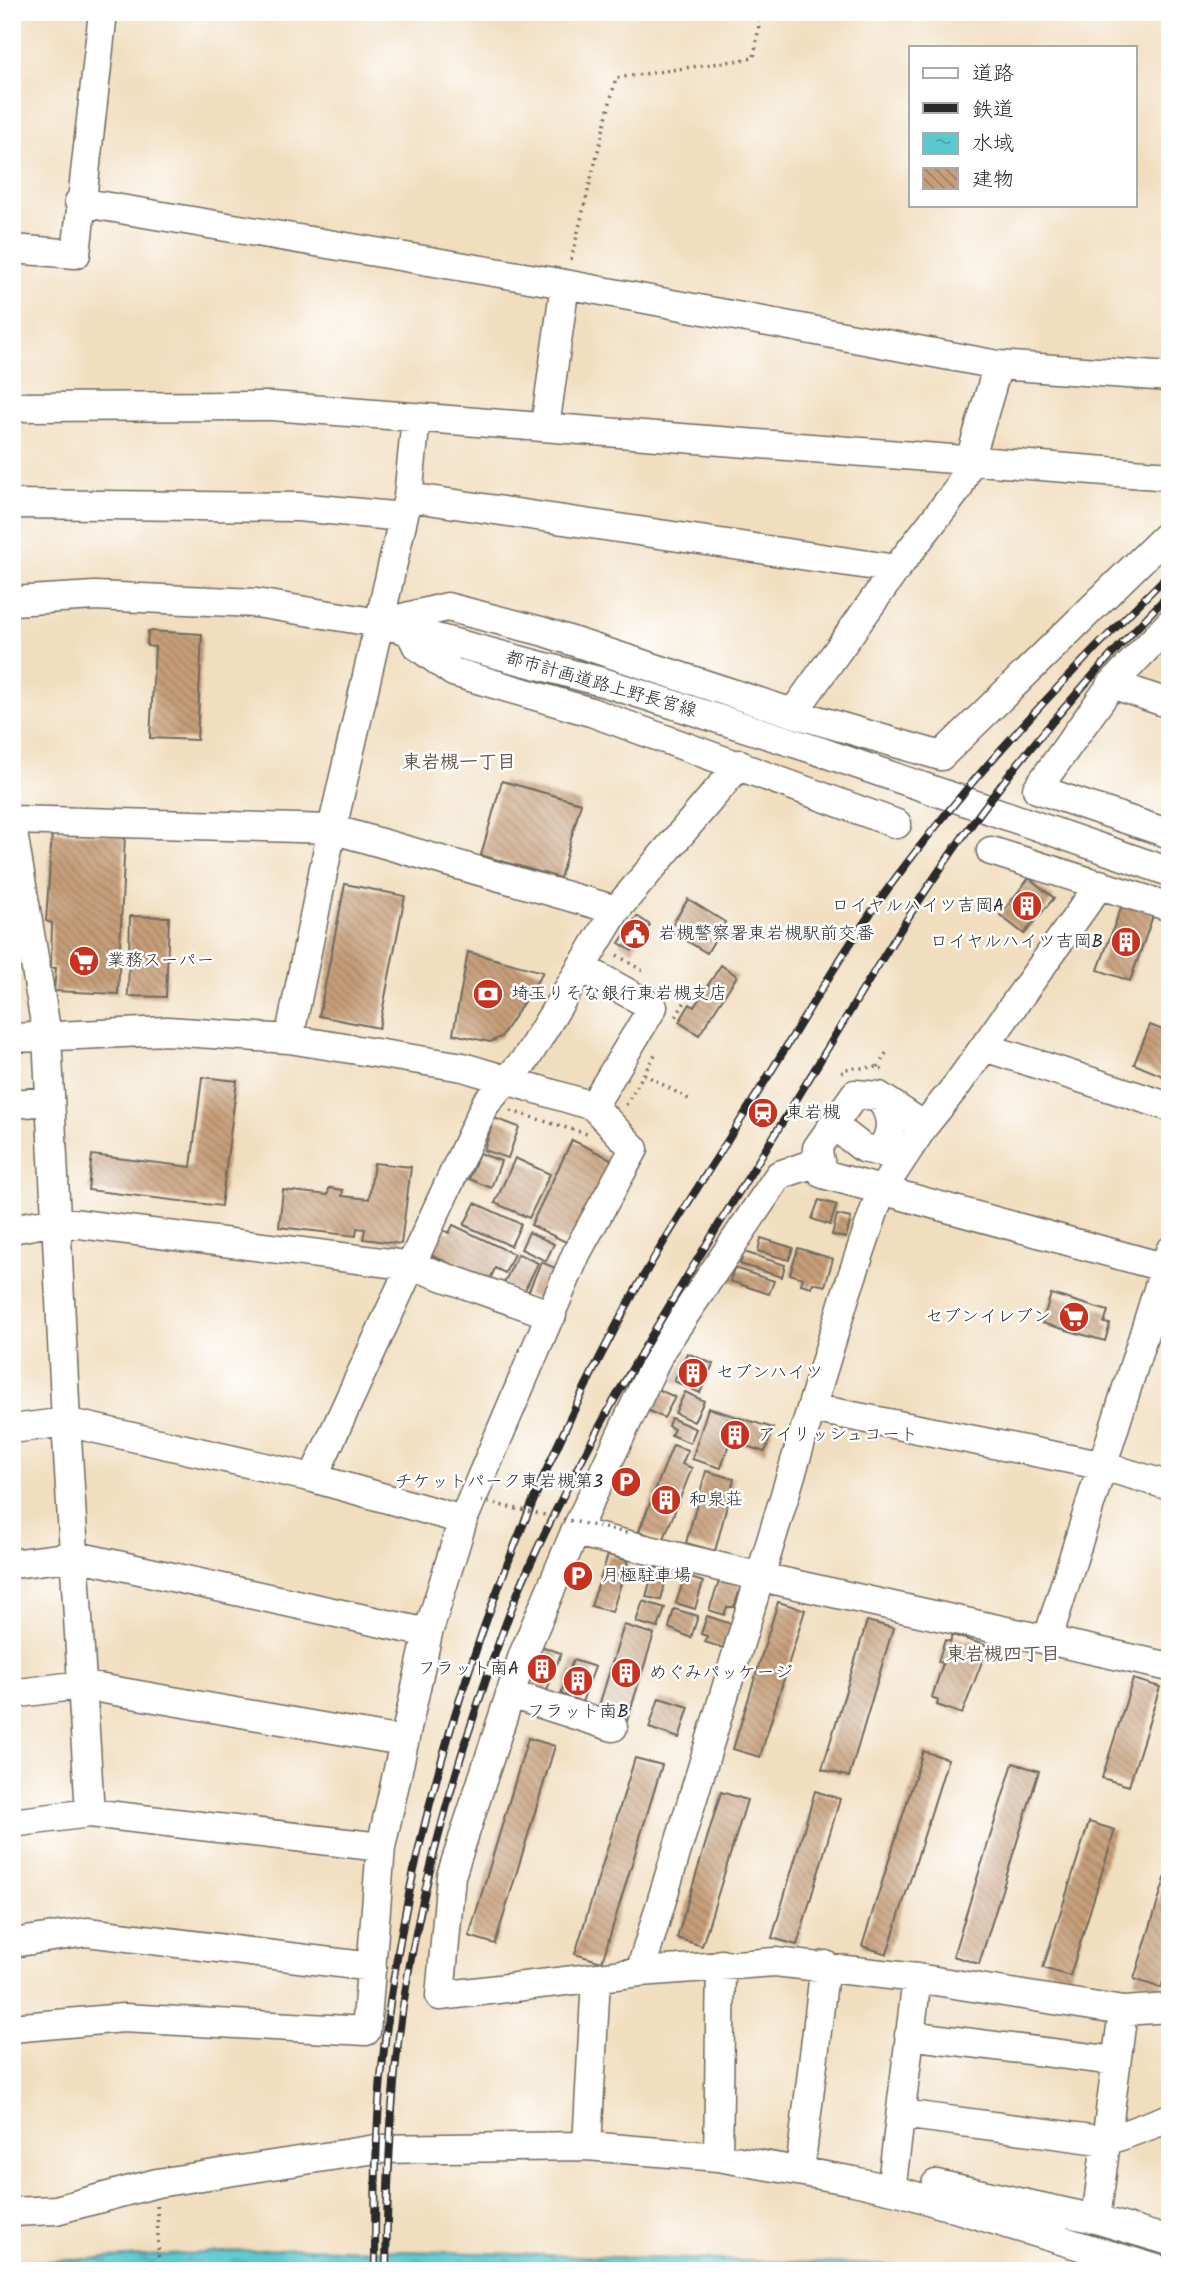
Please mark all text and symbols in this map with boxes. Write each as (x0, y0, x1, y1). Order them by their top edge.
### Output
legend (909, 46, 1136, 206)
text: 道路 (972, 58, 1014, 91)
text: 鉄道 (972, 94, 1014, 127)
text: 水域 (972, 128, 1014, 161)
text: 建物 (972, 164, 1014, 197)
street label: 都市計画道路上野長宮線 (502, 644, 700, 726)
district label: 東岩槻一丁目 (402, 748, 516, 778)
building icon: ロイヤルハイツ吉岡A (1010, 889, 1044, 923)
place label: ロイヤルハイツ吉岡A (831, 892, 1004, 921)
public building icon: 岩槻警察署東岩槻駅前交番 (618, 917, 652, 951)
place label: 岩槻警察署東岩槻駅前交番 (658, 920, 874, 949)
building icon: ロイヤルハイツ吉岡B (1109, 925, 1143, 959)
place label: ロイヤルハイツ吉岡B (930, 928, 1103, 957)
supermarket icon: 業務スーパー (67, 944, 101, 978)
place label: 業務スーパー (107, 947, 214, 976)
bank icon: 埼玉りそな銀行東岩槻支店 (471, 977, 505, 1011)
place label: 埼玉りそな銀行東岩槻支店 (511, 980, 727, 1009)
station icon: 東岩槻 (746, 1096, 780, 1130)
place label: 東岩槻 (786, 1099, 840, 1128)
supermarket icon: セブンイレブン (1057, 1300, 1091, 1334)
place label: セブンイレブン (925, 1303, 1051, 1332)
building icon: セブンハイツ (676, 1356, 710, 1390)
place label: セブンハイツ (716, 1359, 823, 1388)
building icon: アイリッシュコート (718, 1418, 752, 1452)
place label: アイリッシュコート (758, 1421, 918, 1450)
parking icon: チケットパーク東岩槻第3 (609, 1465, 643, 1499)
place label: チケットパーク東岩槻第3 (395, 1468, 603, 1497)
building icon: 和泉荘 (649, 1483, 683, 1517)
place label: 和泉荘 (689, 1486, 743, 1515)
parking icon: 月極駐車場 (561, 1559, 595, 1593)
place label: 月極駐車場 (601, 1562, 691, 1591)
district label: 東岩槻四丁目 (946, 1640, 1060, 1670)
building icon: フラット南A (525, 1652, 559, 1686)
place label: フラット南A (418, 1655, 519, 1684)
building icon: めぐみパッケージ (609, 1656, 643, 1690)
place label: めぐみパッケージ (649, 1659, 793, 1688)
building icon: フラット南B (561, 1664, 595, 1698)
place label: フラット南B (527, 1698, 629, 1727)

